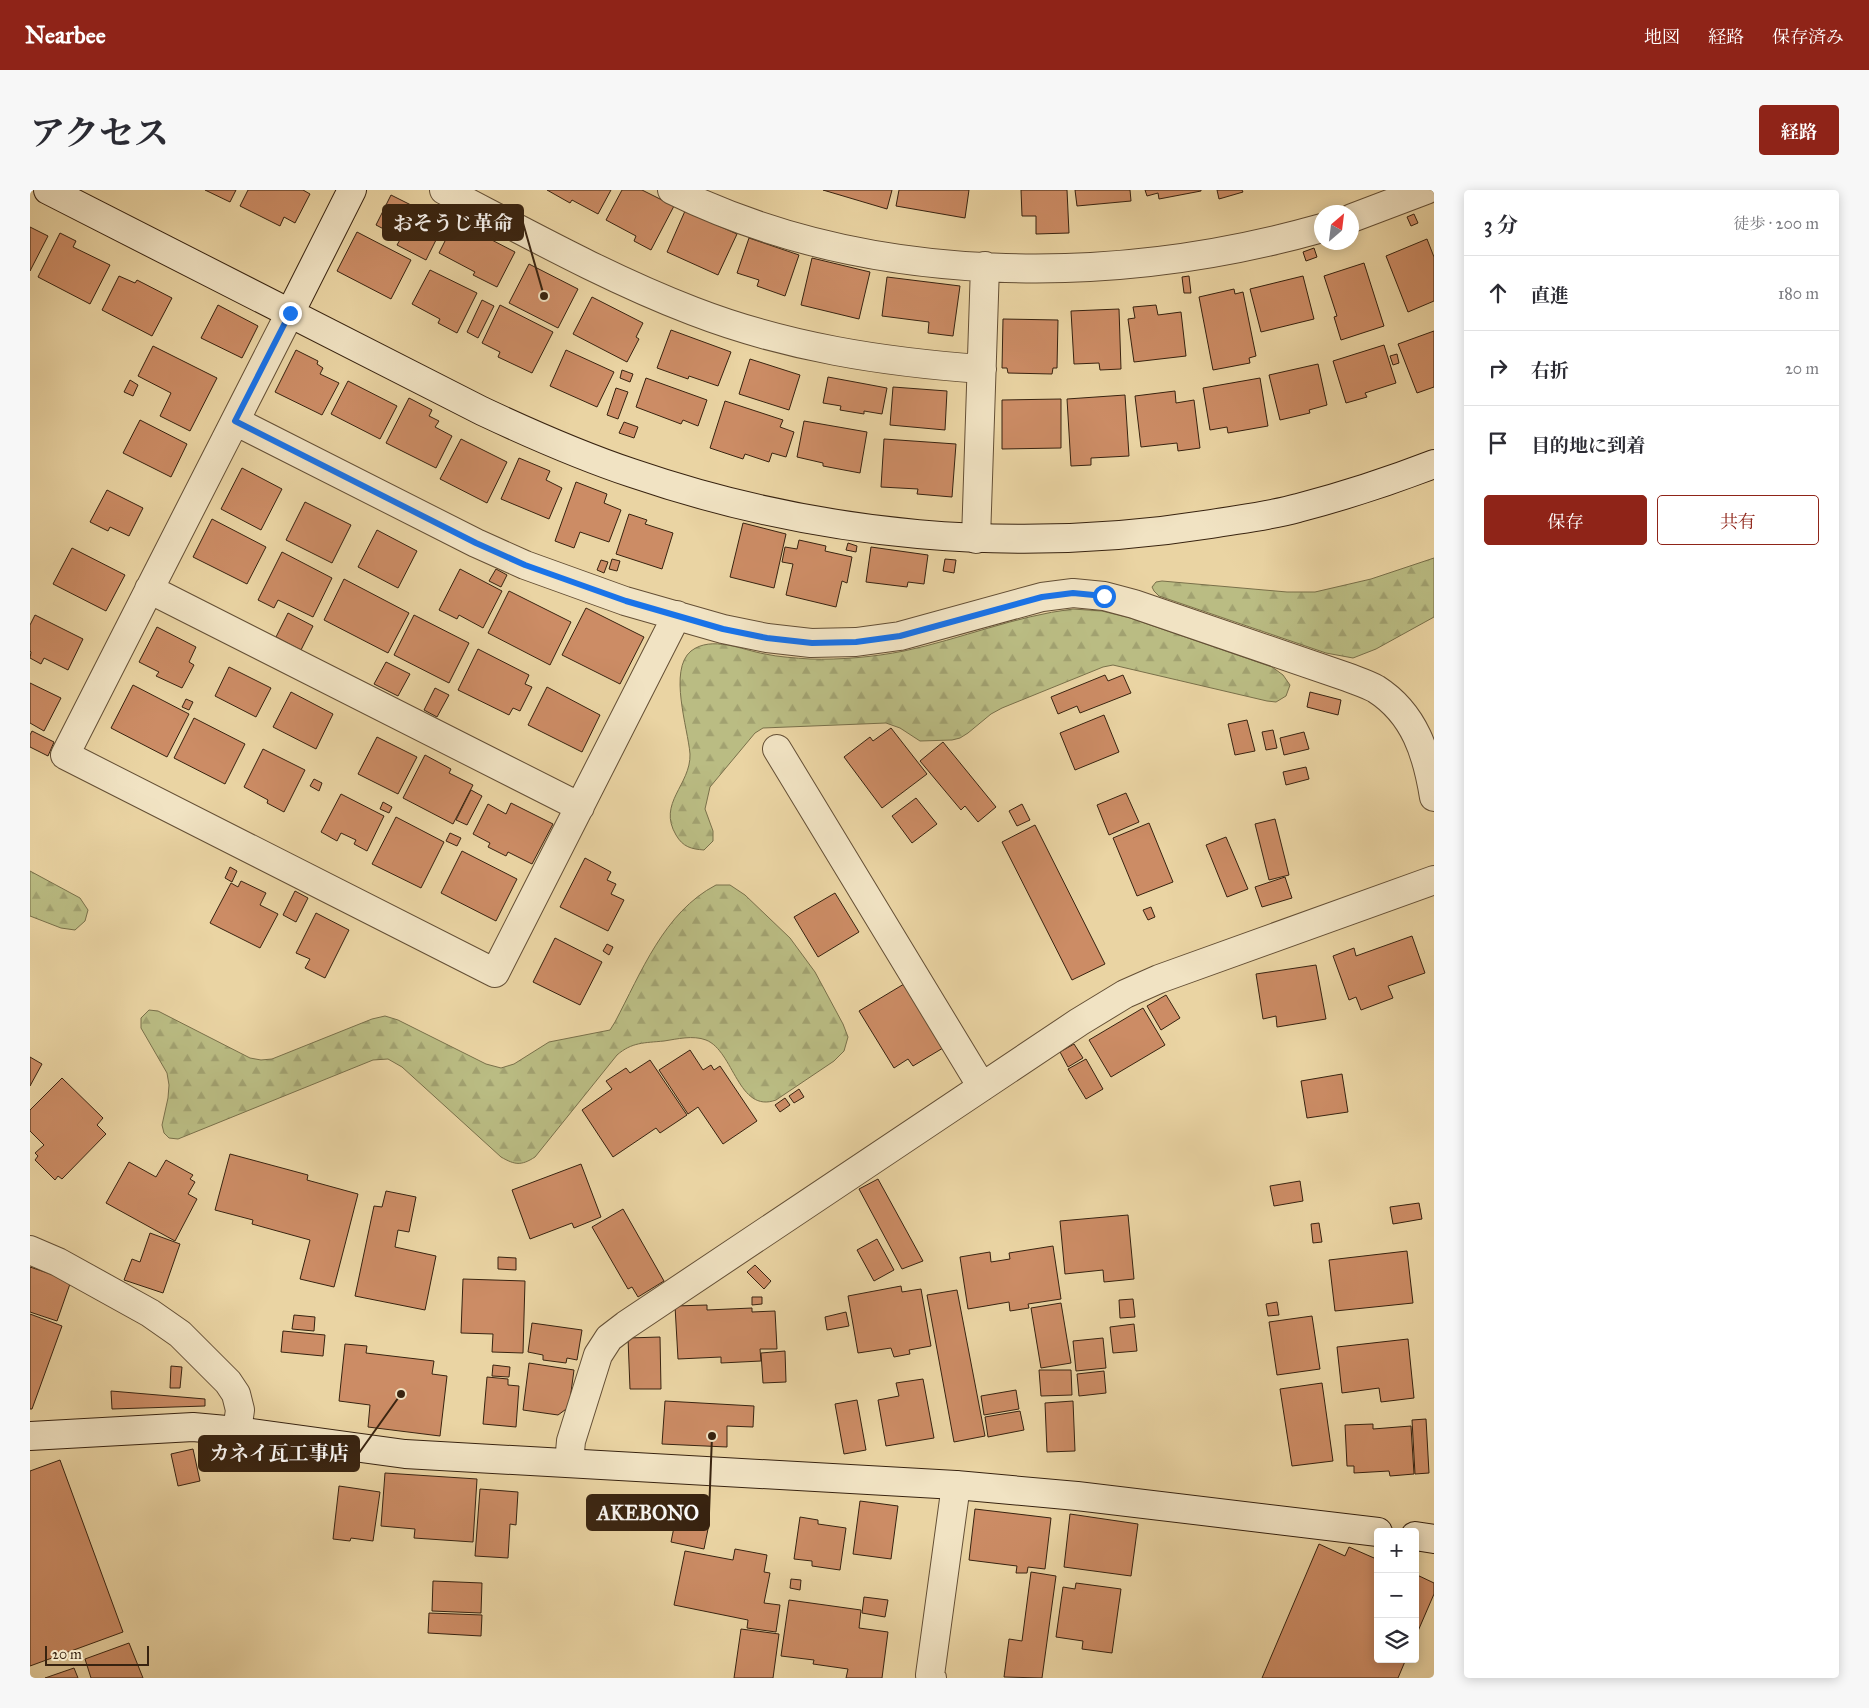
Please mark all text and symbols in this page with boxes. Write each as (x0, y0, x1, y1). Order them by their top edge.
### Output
text: Nearbee (25, 20, 106, 50)
text: 地図 (1644, 26, 1680, 48)
text: 経路 (1708, 26, 1744, 48)
text: 保存済み (1772, 26, 1844, 48)
button: 経路 (1759, 105, 1839, 155)
text: アクセス (30, 112, 169, 155)
callout: おそうじ革命 (383, 205, 523, 240)
north arrow (1314, 205, 1359, 250)
text: おそうじ革命 (393, 211, 513, 235)
text: 3 分 (1484, 212, 1518, 238)
text: 徒歩 · 200 m (1733, 214, 1819, 233)
icon: ahead (1484, 279, 1512, 307)
text: 直進 (1531, 284, 1569, 307)
text: 180 m (1778, 284, 1819, 303)
route end (279, 302, 302, 325)
icon: right (1484, 354, 1512, 382)
text: 右折 (1531, 359, 1569, 382)
text: 20 m (1785, 359, 1819, 378)
icon: arrive (1484, 429, 1512, 457)
text: 目的地に到着 (1531, 434, 1645, 457)
button: 保存 (1484, 495, 1647, 545)
button: 共有 (1657, 495, 1819, 545)
route start (1093, 585, 1116, 608)
callout: カネイ瓦工事店 (199, 1436, 359, 1471)
text: カネイ瓦工事店 (209, 1441, 349, 1465)
callout: AKEBONO (587, 1495, 709, 1530)
text: AKEBONO (595, 1501, 699, 1525)
map controls (1374, 1528, 1419, 1663)
button: + (1374, 1528, 1419, 1573)
button: − (1374, 1573, 1419, 1618)
button: layers (1374, 1618, 1419, 1663)
scale bar (45, 1643, 149, 1666)
text: 20 m (52, 1646, 82, 1663)

